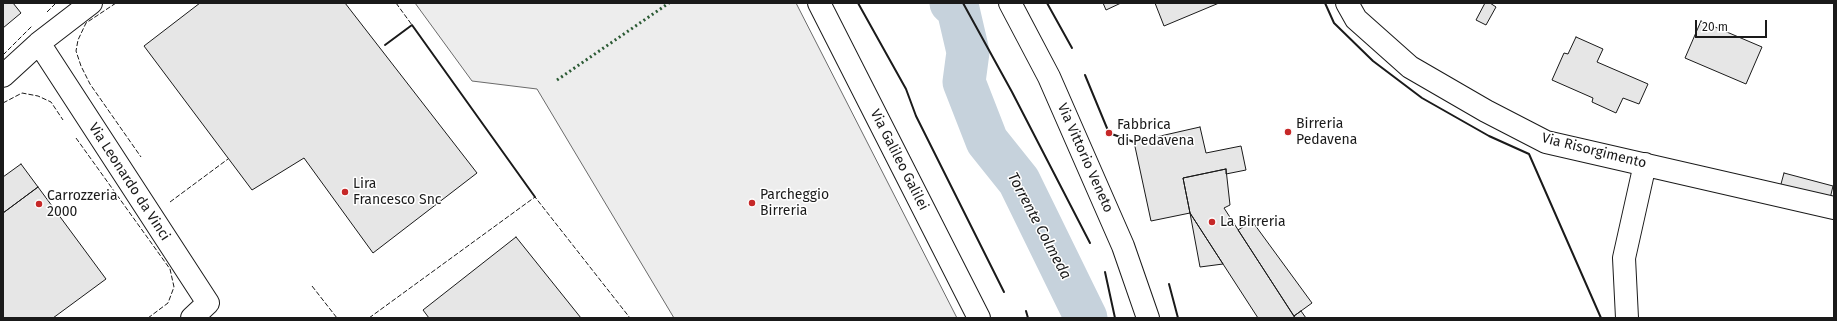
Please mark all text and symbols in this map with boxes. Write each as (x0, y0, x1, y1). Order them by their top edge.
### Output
scale bar (1697, 12, 1769, 38)
text: 20 m (1702, 20, 1728, 34)
street label: Via Vittorio Veneto (1053, 101, 1117, 215)
street label: Via Galileo Galilei (866, 107, 932, 213)
place label: Birreria Pedavena (1296, 116, 1357, 148)
place label: Fabbrica di Pedavena (1117, 117, 1194, 150)
street label: Via Leonardo da Vinci (85, 120, 173, 244)
marker: Birreria Pedavena (1283, 127, 1293, 137)
marker: Fabbrica di Pedavena (1104, 128, 1114, 138)
street label: Via Risorgimento (1540, 130, 1648, 172)
water label: Torrente Colmeda (1003, 170, 1075, 282)
place label: Lira Francesco Snc (353, 176, 442, 208)
marker: Lira Francesco Snc (340, 187, 350, 197)
place label: Parcheggio Birreria (760, 187, 829, 220)
place label: Carrozzeria 2000 (47, 188, 118, 220)
marker: Parcheggio Birreria (747, 198, 757, 208)
marker: Carrozzeria 2000 (34, 199, 44, 209)
place label: La Birreria (1220, 214, 1286, 230)
marker: La Birreria (1207, 217, 1217, 227)

